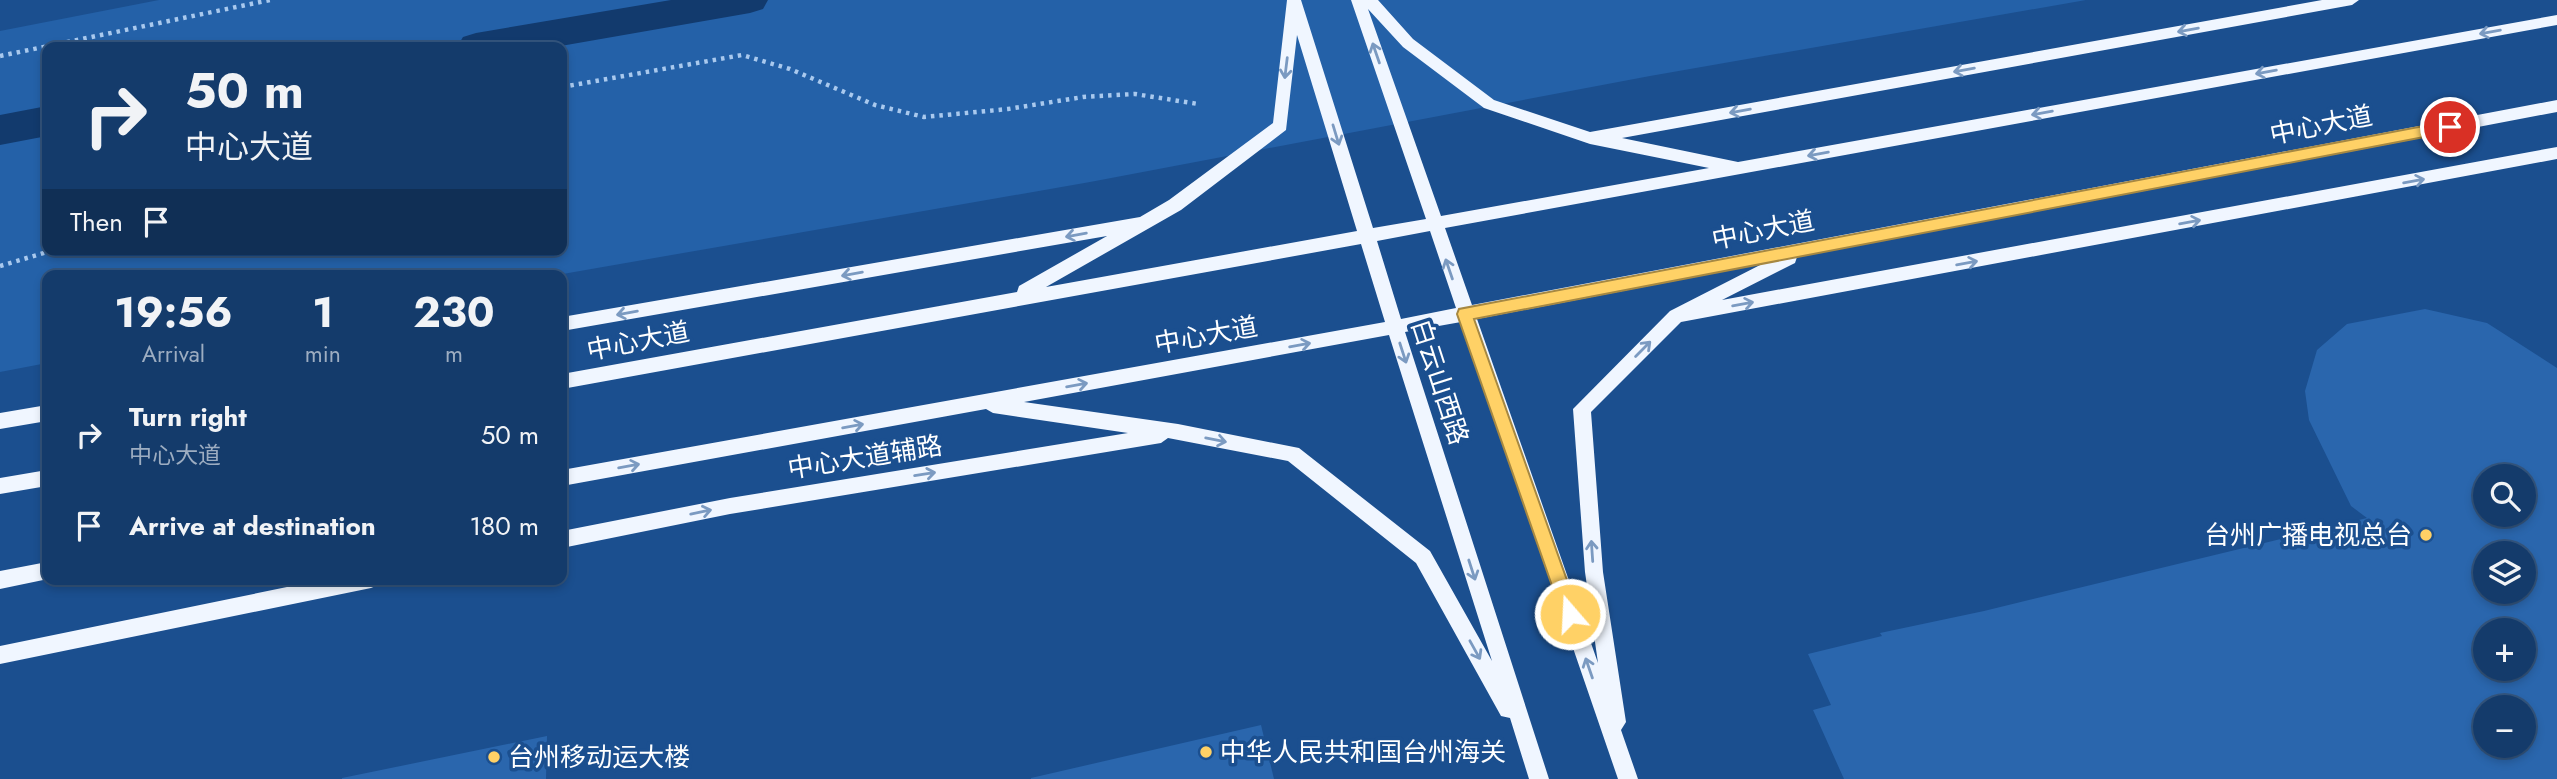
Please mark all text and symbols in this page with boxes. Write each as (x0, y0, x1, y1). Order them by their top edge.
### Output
one-way arrow (2177, 23, 2200, 37)
one-way arrow (2479, 26, 2502, 39)
one-way arrow (1369, 43, 1381, 65)
text: 50 m (185, 56, 304, 126)
one-way arrow (1280, 56, 1293, 79)
one-way arrow (1953, 64, 1976, 77)
one-way arrow (2255, 66, 2278, 80)
icon: right (70, 70, 161, 161)
street label: 中心大道 (2266, 96, 2376, 154)
pin (2420, 97, 2480, 157)
one-way arrow (1729, 105, 1752, 118)
one-way arrow (2031, 107, 2054, 120)
icon: arrive (2431, 108, 2469, 146)
text: 中心大道 (185, 124, 313, 170)
one-way arrow (1331, 124, 1343, 146)
one-way arrow (1807, 148, 1830, 161)
one-way arrow (2402, 173, 2425, 187)
street label: 中心大道 (1708, 201, 1818, 259)
text: Then (70, 203, 123, 241)
icon: arrive (137, 203, 175, 241)
one-way arrow (2178, 214, 2201, 228)
one-way arrow (1065, 229, 1088, 242)
one-way arrow (1955, 255, 1977, 269)
one-way arrow (1442, 258, 1454, 280)
one-way arrow (841, 268, 864, 281)
text: 19:56 (114, 282, 233, 343)
text: 1 (312, 282, 334, 343)
text: 230 (413, 282, 495, 343)
one-way arrow (1731, 296, 1754, 310)
one-way arrow (616, 306, 639, 320)
street label: 中心大道 (1151, 307, 1261, 363)
street label: 中心大道 (583, 312, 693, 370)
street label: 白云山西路 (1402, 314, 1478, 450)
text: Arrival (142, 337, 205, 371)
text: min (305, 337, 341, 371)
text: m (445, 337, 463, 371)
one-way arrow (1289, 337, 1311, 351)
one-way arrow (1634, 340, 1651, 357)
one-way arrow (1397, 342, 1410, 364)
one-way arrow (1065, 378, 1088, 391)
text: Turn right (129, 398, 247, 436)
icon: right (70, 416, 108, 454)
text: 50 m (481, 416, 539, 454)
one-way arrow (841, 419, 864, 432)
street label: 中心大道辅路 (785, 426, 945, 488)
one-way arrow (1204, 433, 1227, 447)
text: 中心大道 (129, 438, 221, 472)
one-way arrow (617, 459, 640, 472)
map controls (2473, 464, 2536, 758)
button: search (2473, 464, 2536, 527)
one-way arrow (913, 467, 936, 480)
one-way arrow (689, 504, 712, 518)
icon: arrive (70, 507, 108, 545)
text: Arrive at destination (129, 507, 376, 545)
text: 180 m (469, 507, 539, 545)
place label: 台州广播电视总台 (2204, 516, 2412, 554)
marker: 台州广播电视总台 (2418, 527, 2434, 543)
one-way arrow (1585, 540, 1598, 562)
button: layers (2473, 541, 2536, 604)
one-way arrow (1467, 558, 1479, 580)
position arrow (1533, 577, 1607, 651)
button: + (2473, 618, 2536, 681)
one-way arrow (1468, 639, 1482, 659)
one-way arrow (1582, 658, 1594, 680)
button: − (2473, 695, 2536, 758)
place label: 中华人民共和国台州海关 (1220, 733, 1506, 771)
place label: 台州移动运大楼 (508, 738, 690, 776)
marker: 中华人民共和国台州海关 (1198, 744, 1214, 760)
marker: 台州移动运大楼 (486, 749, 502, 765)

